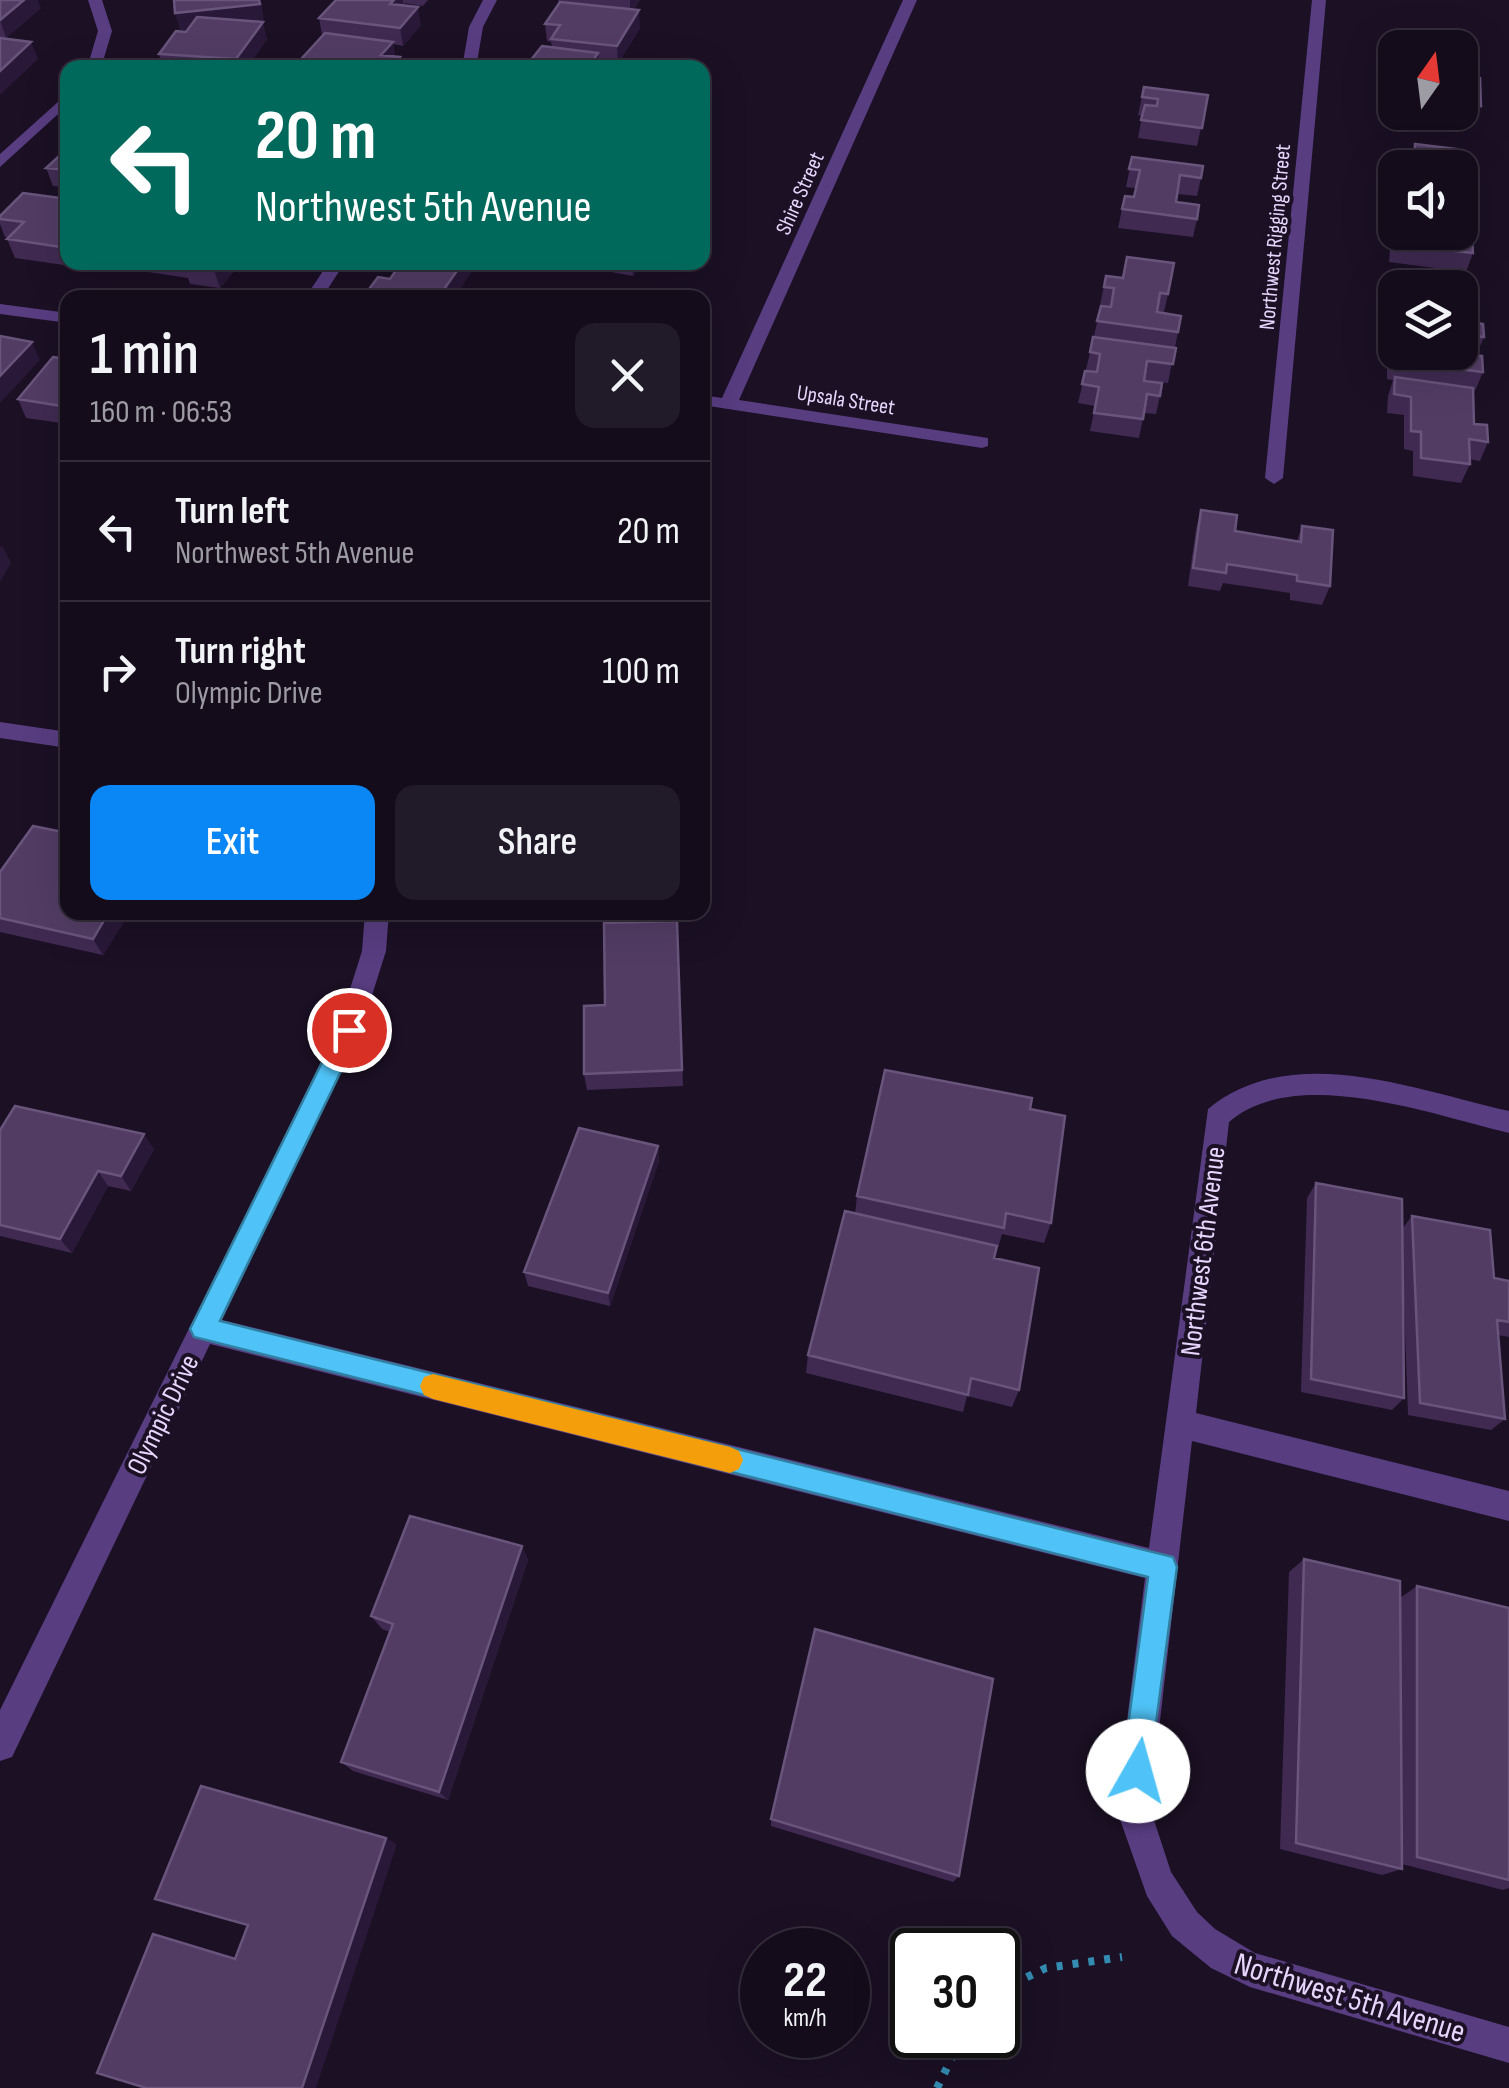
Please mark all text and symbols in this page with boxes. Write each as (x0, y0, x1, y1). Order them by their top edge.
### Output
north arrow (1378, 30, 1478, 130)
map controls (1378, 30, 1478, 370)
text: 20 m (255, 95, 376, 179)
icon: left (90, 100, 220, 230)
street label: Northwest Rigging Street (1254, 143, 1297, 331)
street label: Shire Street (770, 148, 831, 239)
button: sound (1378, 150, 1478, 250)
text: Northwest 5th Avenue (255, 180, 591, 235)
button: layers (1378, 270, 1478, 370)
text: 1 min (90, 319, 199, 391)
button: close (575, 323, 680, 428)
street label: Upsala Street (795, 379, 897, 422)
text: 160 m · 06:53 (90, 393, 232, 432)
text: Turn left (175, 489, 289, 534)
icon: left (90, 504, 145, 559)
text: 20 m (617, 509, 680, 554)
text: Northwest 5th Avenue (175, 534, 414, 573)
text: Turn right (175, 629, 306, 674)
icon: right (90, 644, 145, 699)
text: 100 m (602, 649, 680, 694)
text: Olympic Drive (175, 674, 323, 713)
button: Exit (90, 785, 375, 900)
button: Share (395, 785, 680, 900)
pin (307, 988, 392, 1073)
icon: arrive (322, 1003, 377, 1058)
street label: Northwest 6th Avenue (1174, 1145, 1233, 1358)
street label: Olympic Drive (120, 1349, 206, 1480)
position arrow (1086, 1719, 1190, 1823)
speed limit sign: 30 (890, 1928, 1020, 2058)
street label: Northwest 5th Avenue (1229, 1945, 1470, 2052)
text: 22 (783, 1951, 827, 2011)
text: km/h (783, 2003, 827, 2034)

